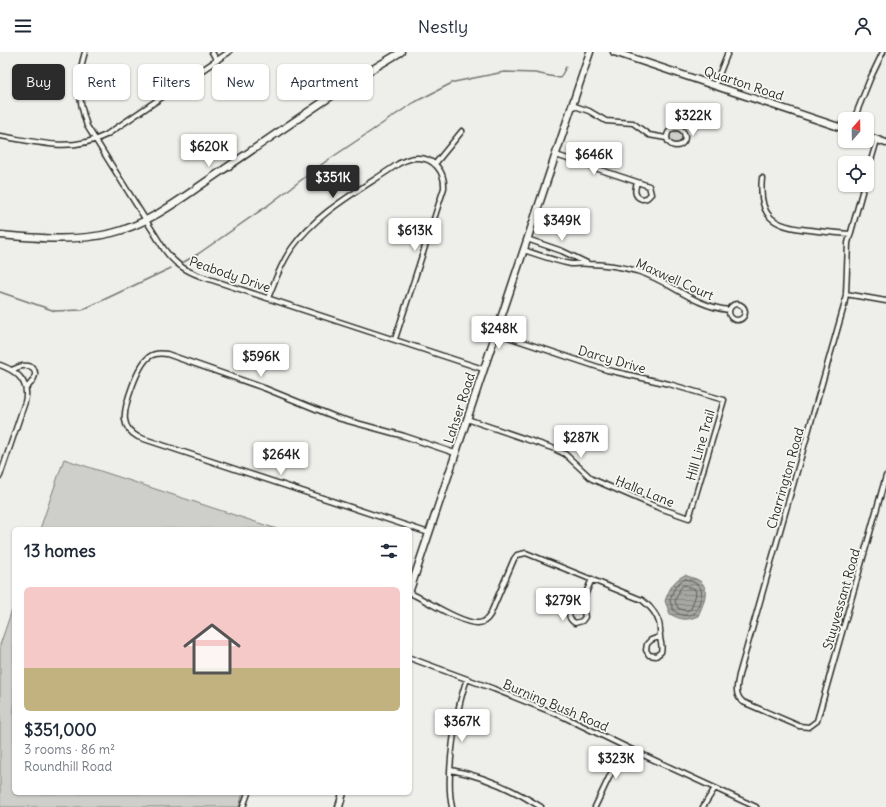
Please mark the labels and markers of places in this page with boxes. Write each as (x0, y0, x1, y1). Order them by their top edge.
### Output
pin: $322K (665, 103, 721, 137)
pin: $620K (181, 134, 237, 168)
pin: $646K (566, 142, 622, 176)
pin: $351K (305, 165, 361, 199)
pin: $349K (534, 208, 590, 242)
pin: $613K (387, 218, 443, 252)
pin: $248K (471, 316, 527, 350)
pin: $596K (233, 344, 289, 378)
pin: $287K (553, 425, 609, 459)
pin: $264K (253, 442, 309, 476)
pin: $279K (535, 588, 591, 622)
pin: $367K (434, 709, 490, 743)
pin: $323K (588, 746, 644, 780)

